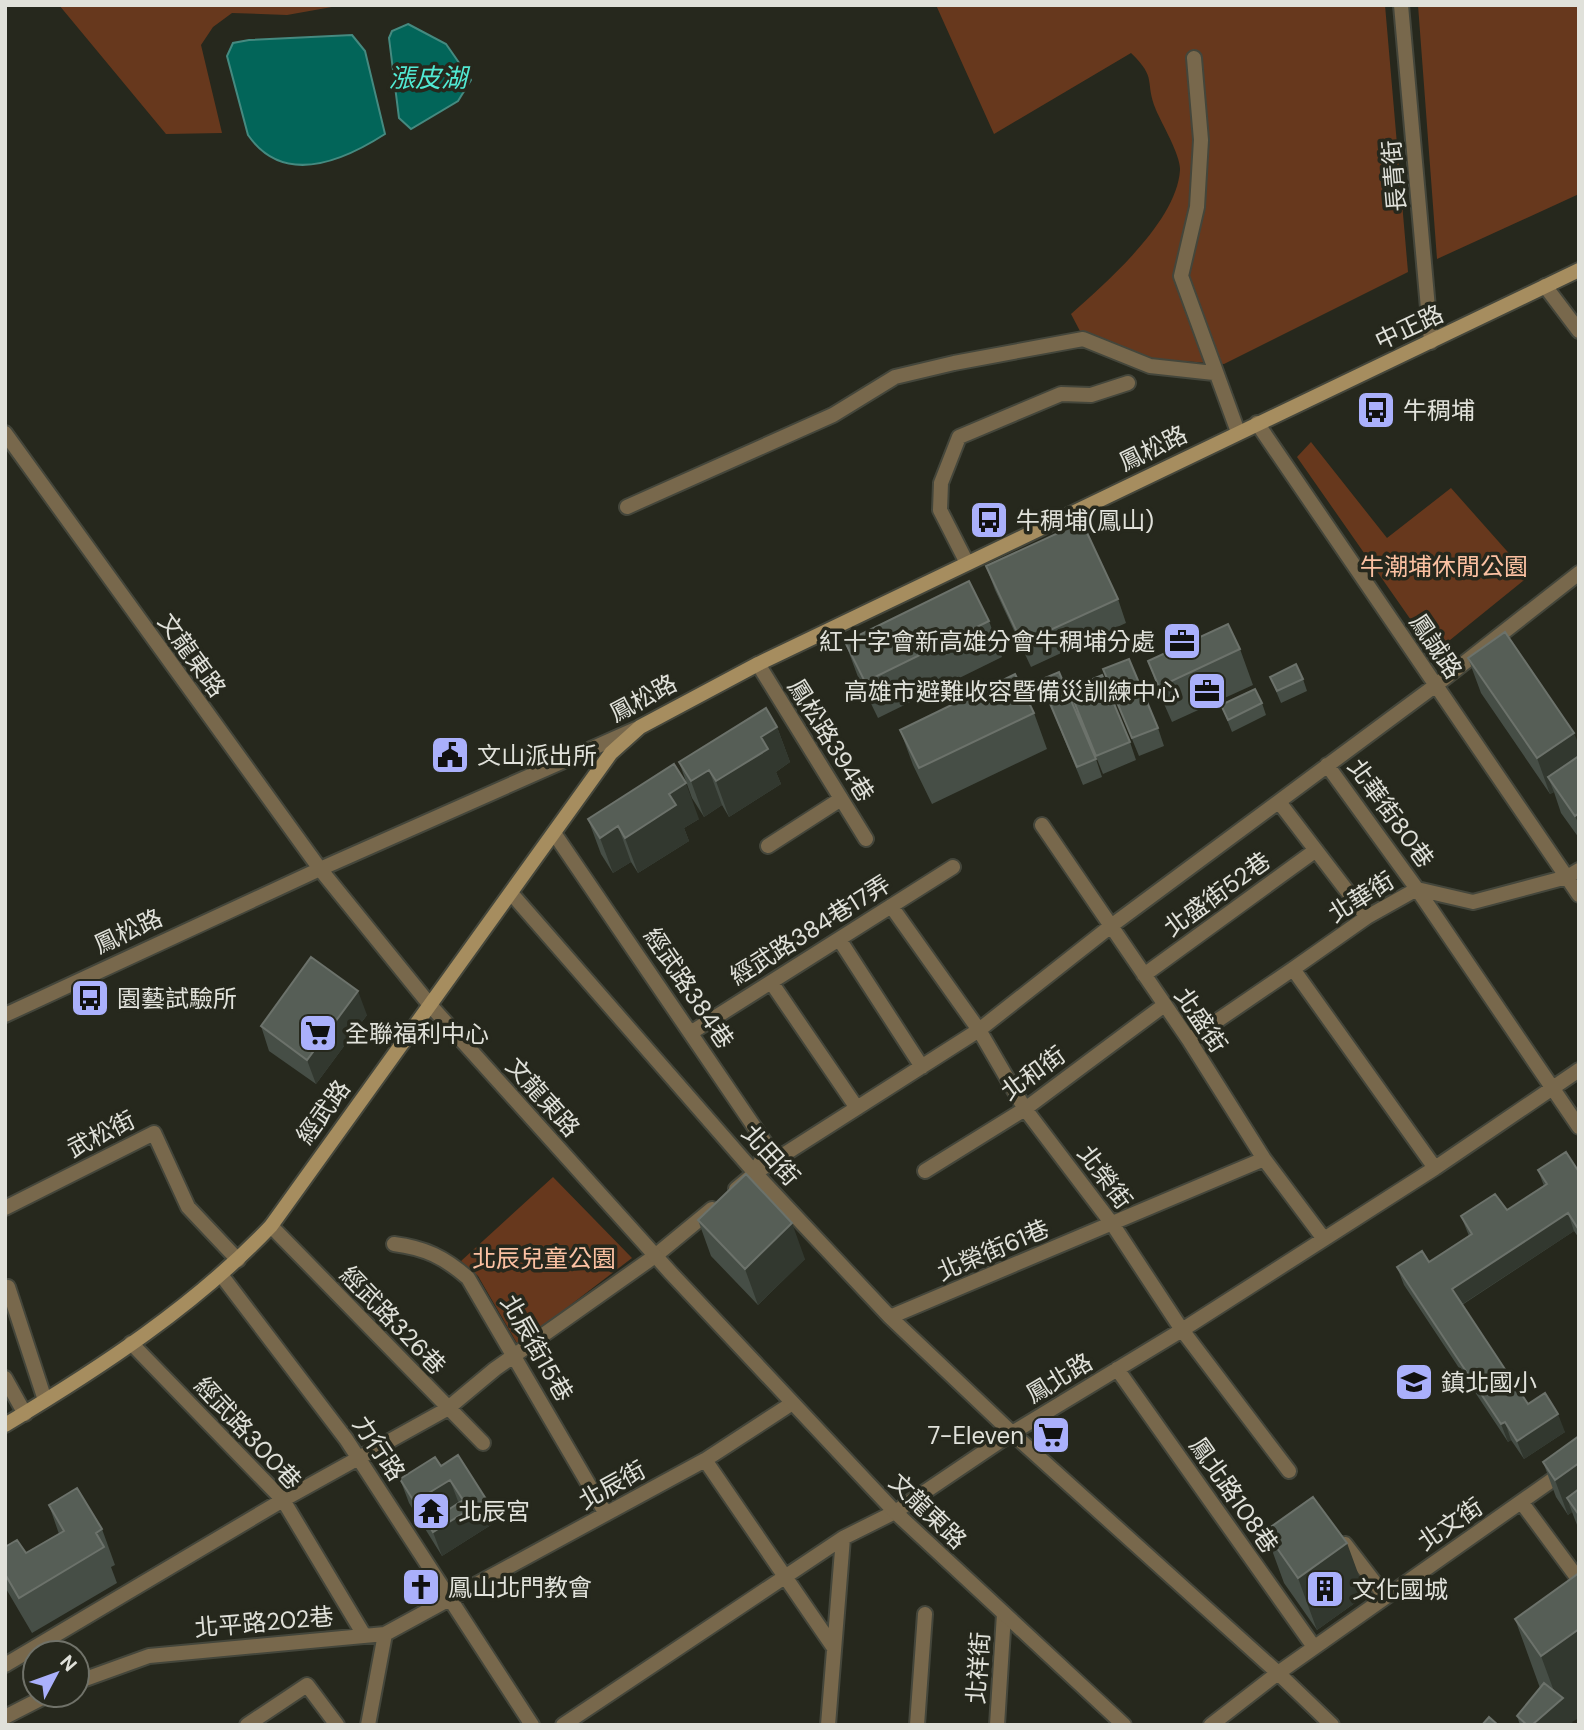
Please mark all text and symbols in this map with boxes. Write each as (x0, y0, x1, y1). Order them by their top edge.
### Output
water label: 漲皮湖 (389, 61, 471, 95)
street label: 長青街 (1375, 139, 1413, 213)
street label: 中正路 (1370, 298, 1448, 356)
bus stop icon: 牛稠埔 (1355, 389, 1397, 431)
place label: 牛稠埔 (1403, 395, 1475, 426)
street label: 鳳松路 (1114, 418, 1192, 478)
bus stop icon: 牛稠埔(鳳山) (968, 499, 1010, 541)
place label: 牛稠埔(鳳山) (1016, 505, 1154, 536)
park label: 牛潮埔休閒公園 (1360, 551, 1528, 582)
street label: 文龍東路 (151, 607, 233, 703)
street label: 鳳誠路 (1403, 607, 1469, 685)
office icon: 紅十字會新高雄分會牛稠埔分處 (1161, 620, 1203, 662)
place label: 紅十字會新高雄分會牛稠埔分處 (819, 626, 1155, 657)
street label: 鳳松路 (604, 667, 682, 729)
office icon: 高雄市避難收容暨備災訓練中心 (1186, 670, 1228, 712)
street label: 鳳松路394巷 (781, 673, 881, 807)
place label: 高雄市避難收容暨備災訓練中心 (844, 676, 1180, 707)
public building icon: 文山派出所 (429, 734, 471, 776)
place label: 文山派出所 (477, 740, 597, 771)
street label: 北華街80巷 (1341, 753, 1441, 873)
street label: 北盛街52巷 (1158, 845, 1276, 943)
street label: 北華街 (1322, 865, 1400, 929)
street label: 經武路384巷17弄 (724, 868, 896, 992)
street label: 鳳松路 (89, 902, 167, 960)
street label: 經武路384巷 (637, 922, 741, 1054)
bus stop icon: 園藝試驗所 (69, 977, 111, 1019)
street label: 北盛街 (1168, 981, 1234, 1059)
place label: 園藝試驗所 (117, 983, 237, 1014)
supermarket icon: 全聯福利中心 (297, 1012, 339, 1054)
place label: 全聯福利中心 (345, 1018, 489, 1049)
street label: 北和街 (995, 1039, 1071, 1107)
street label: 文龍東路 (499, 1051, 587, 1143)
street label: 經武路 (289, 1074, 357, 1150)
street label: 武松街 (62, 1104, 140, 1164)
street label: 北田街 (735, 1118, 807, 1192)
street label: 北榮街 (1071, 1139, 1139, 1215)
street label: 北榮街61巷 (932, 1213, 1054, 1287)
park label: 北辰兒童公園 (472, 1243, 616, 1274)
street label: 經武路326巷 (334, 1259, 452, 1381)
street label: 北辰街15巷 (494, 1289, 580, 1407)
street label: 鳳北路 (1020, 1346, 1098, 1410)
school or university icon: 鎮北國小 (1393, 1361, 1435, 1403)
place label: 鎮北國小 (1441, 1367, 1537, 1398)
street label: 經武路300巷 (188, 1370, 308, 1496)
street label: 力行路 (346, 1409, 412, 1487)
supermarket icon: 7-Eleven (1030, 1414, 1072, 1456)
place label: 7-Eleven (927, 1420, 1024, 1451)
street label: 鳳北路108巷 (1183, 1431, 1285, 1559)
street label: 北辰街 (573, 1454, 651, 1516)
street label: 文龍東路 (883, 1467, 973, 1555)
temple icon: 北辰宮 (410, 1490, 452, 1532)
street label: 北文街 (1411, 1491, 1489, 1557)
place label: 北辰宮 (458, 1496, 530, 1527)
church icon: 鳳山北門教會 (400, 1566, 442, 1608)
building icon: 文化國城 (1304, 1568, 1346, 1610)
place label: 鳳山北門教會 (448, 1572, 592, 1603)
place label: 文化國城 (1352, 1574, 1448, 1605)
street label: 北平路202巷 (193, 1600, 335, 1644)
street label: 北祥街 (960, 1631, 996, 1705)
north arrow (21, 1639, 91, 1709)
text: N (54, 1650, 82, 1677)

